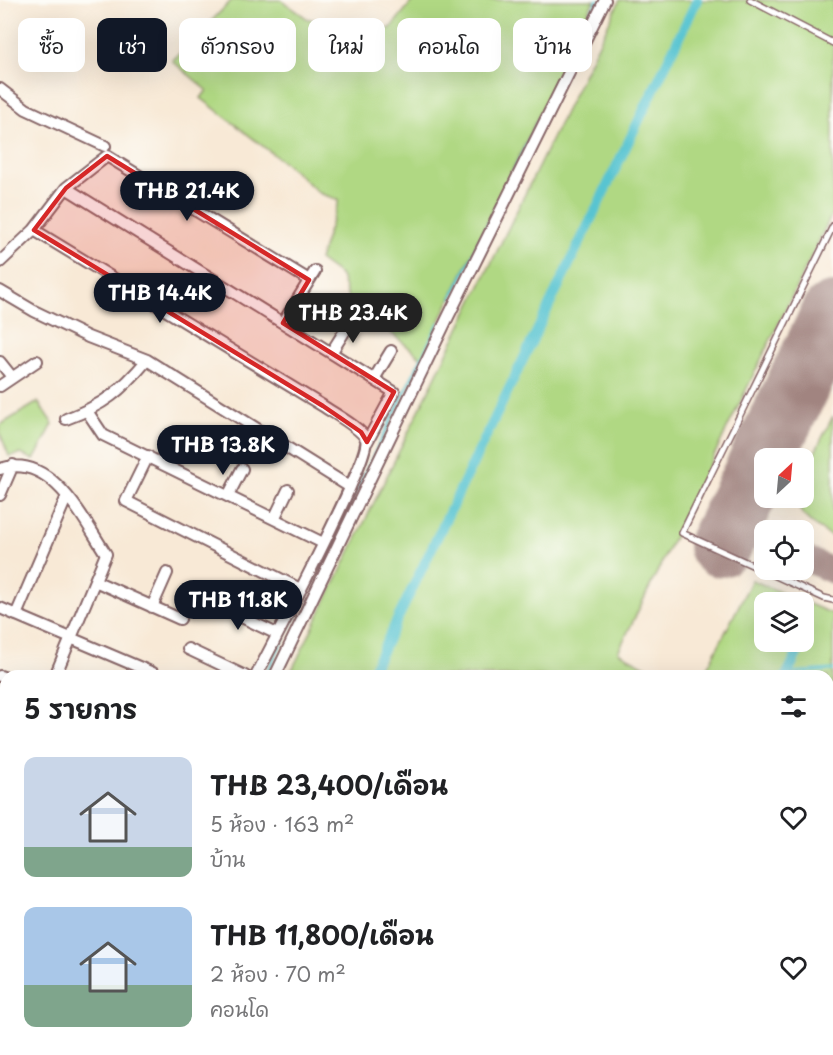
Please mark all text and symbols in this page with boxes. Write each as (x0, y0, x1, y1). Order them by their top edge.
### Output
chip: ซื้อ (18, 18, 85, 72)
chip: เช่า (97, 18, 167, 72)
chip: ตัวกรอง (179, 18, 296, 72)
chip: ใหม่ (308, 18, 385, 72)
chip: คอนโด (397, 18, 501, 72)
chip: บ้าน (513, 18, 592, 72)
pin: THB 21.4K (118, 171, 256, 222)
text: THB 21.4K (134, 175, 240, 205)
pin: THB 14.4K (91, 273, 229, 324)
text: THB 14.4K (108, 277, 212, 307)
pin: THB 23.4K (284, 293, 422, 344)
text: THB 23.4K (298, 297, 408, 327)
pin: THB 13.8K (154, 425, 292, 476)
text: THB 13.8K (171, 429, 275, 459)
north arrow (754, 448, 814, 508)
map controls (754, 448, 814, 652)
button: locate (754, 520, 814, 580)
pin: THB 11.8K (169, 580, 307, 631)
text: THB 11.8K (188, 584, 288, 614)
button: layers (754, 592, 814, 652)
text: 5 รายการ (24, 689, 137, 728)
icon: filters (777, 690, 810, 723)
text: THB 23,400/เดือน (210, 765, 448, 804)
icon: home (72, 781, 144, 853)
icon: heart (777, 801, 810, 834)
text: 5 ห้อง · 163 m² (210, 809, 354, 839)
text: บ้าน (210, 844, 245, 874)
text: THB 11,800/เดือน (210, 915, 434, 954)
icon: home (72, 931, 144, 1003)
icon: heart (777, 951, 810, 984)
text: 2 ห้อง · 70 m² (210, 959, 346, 989)
text: คอนโด (210, 994, 269, 1024)

